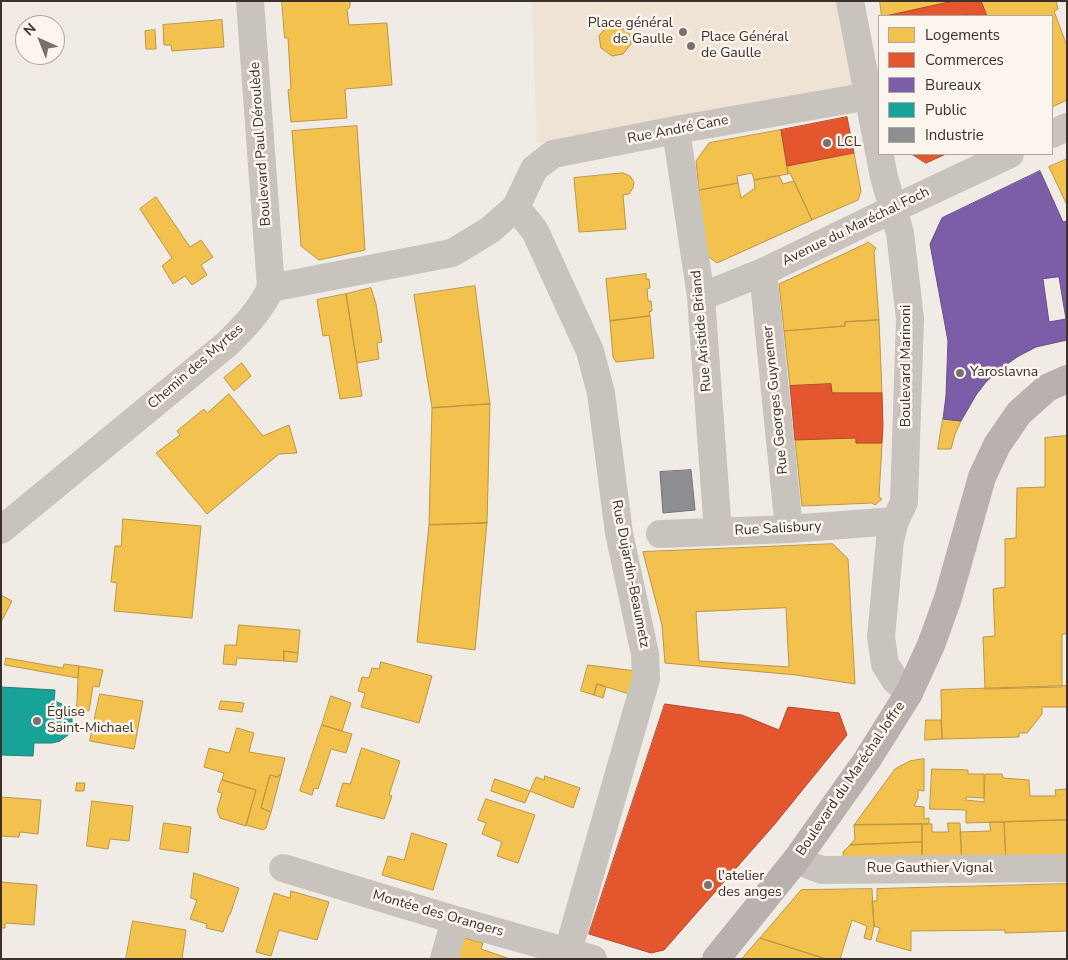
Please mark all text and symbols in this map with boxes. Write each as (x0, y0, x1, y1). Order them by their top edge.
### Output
north arrow (15, 15, 65, 65)
legend (878, 15, 1053, 155)
place label: Place général de Gaulle (588, 16, 673, 48)
text: N (20, 19, 40, 40)
text: Logements (925, 25, 1000, 45)
marker: Place général de Gaulle (677, 26, 689, 38)
place label: Place Général de Gaulle (701, 30, 788, 62)
marker: Place Général de Gaulle (685, 40, 697, 52)
text: Commerces (925, 50, 1004, 70)
street label: Boulevard Paul Déroulède (247, 61, 275, 227)
text: Bureaux (925, 75, 981, 95)
text: Public (925, 100, 966, 120)
street label: Rue André Cane (626, 112, 730, 148)
text: Industrie (925, 125, 984, 145)
place label: LCL (837, 135, 861, 151)
marker: LCL (821, 137, 833, 149)
street label: Avenue du Maréchal Foch (780, 184, 932, 270)
street label: Rue Aristide Briand (688, 269, 716, 393)
street label: Boulevard Marinoni (899, 305, 915, 427)
street label: Chemin des Myrtes (145, 321, 247, 413)
street label: Rue Georges Guynemer (760, 325, 792, 475)
place label: Yaroslavna (970, 365, 1038, 381)
marker: Yaroslavna (954, 367, 966, 379)
street label: Rue Dujardin-Beaumetz (607, 499, 653, 649)
street label: Rue Salisbury (734, 518, 822, 540)
street label: Boulevard du Maréchal Joffre (793, 699, 909, 859)
place label: Église Saint-Michael (47, 705, 134, 738)
marker: Église Saint-Michael (31, 715, 43, 727)
street label: Rue Gauthier Vignal (867, 861, 993, 877)
place label: l'atelier des anges (718, 869, 782, 902)
marker: l'atelier des anges (702, 879, 714, 891)
street label: Montée des Orangers (371, 887, 505, 941)

